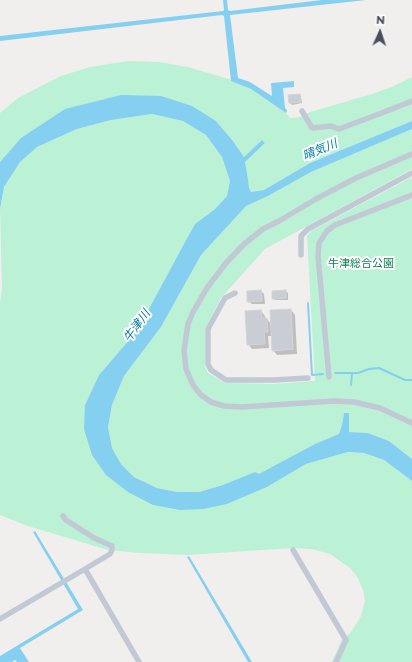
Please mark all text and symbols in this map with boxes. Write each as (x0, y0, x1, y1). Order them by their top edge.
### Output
north arrow (360, 12, 400, 52)
text: N (376, 13, 385, 27)
water label: 晴気川 (301, 136, 339, 164)
park label: 牛津総合公園 (328, 257, 394, 271)
water label: 牛津川 (121, 307, 153, 345)

